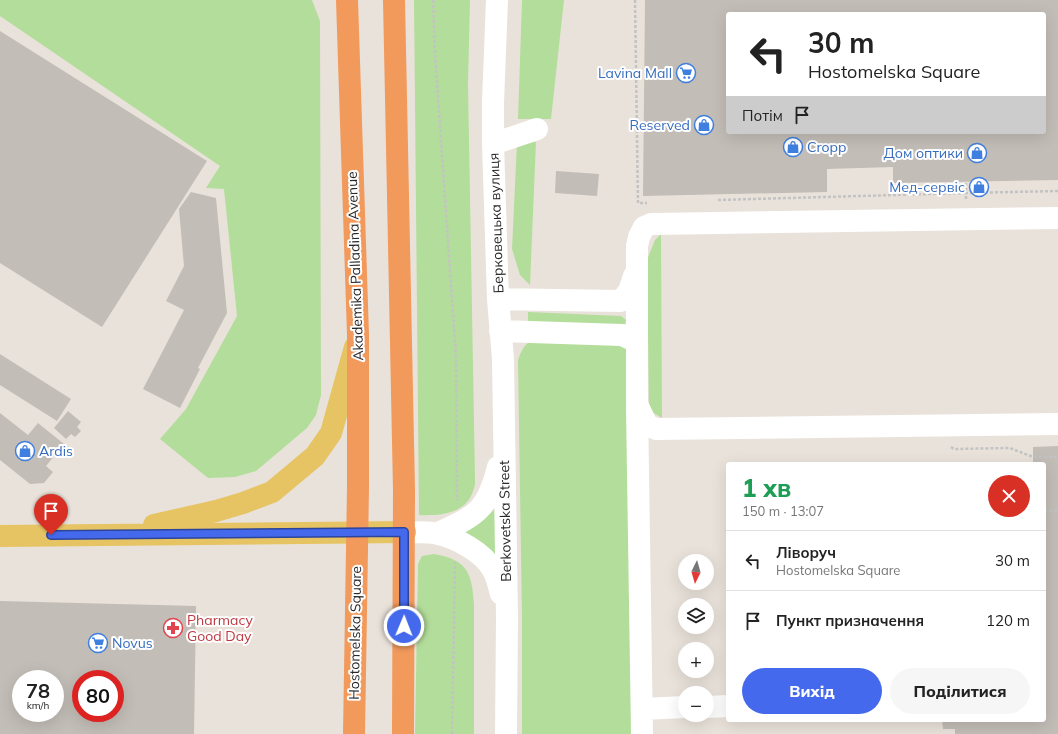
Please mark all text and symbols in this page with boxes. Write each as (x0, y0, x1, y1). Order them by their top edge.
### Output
text: 30 m (808, 25, 874, 60)
icon: left (742, 28, 794, 80)
text: Hostomelska Square (808, 60, 980, 83)
supermarket icon: Lavina Mall (675, 62, 697, 84)
place label: Lavina Mall (598, 64, 672, 82)
icon: arrive (791, 104, 813, 126)
text: Потім (742, 106, 783, 125)
shop icon: Reserved (693, 114, 715, 136)
place label: Reserved (629, 116, 690, 134)
shop icon: Cropp (782, 136, 804, 158)
place label: Cropp (807, 138, 846, 156)
shop icon: Дом оптики (966, 142, 988, 164)
place label: Дом оптики (884, 144, 963, 162)
street label: Берковецька вулиця (485, 152, 507, 294)
street label: Akademika Palladina Avenue (343, 171, 367, 361)
shop icon: Мед-сервіс (968, 176, 990, 198)
place label: Мед-сервіс (889, 178, 965, 196)
shop icon: Ardis (14, 440, 36, 462)
place label: Ardis (39, 442, 73, 460)
street label: Berkovetska Street (495, 460, 515, 582)
text: 1 хв (742, 473, 791, 503)
button: close (988, 475, 1030, 517)
pin (34, 494, 68, 535)
icon: arrive (40, 500, 62, 522)
text: 150 m · 13:07 (742, 503, 824, 519)
text: Ліворуч (776, 543, 836, 562)
icon: left (742, 550, 764, 572)
text: 30 m (995, 551, 1030, 570)
north arrow (678, 554, 714, 590)
map controls (678, 554, 714, 722)
text: Hostomelska Square (776, 562, 900, 578)
street label: Hostomelska Square (345, 566, 365, 700)
button: layers (678, 598, 714, 634)
position arrow (383, 605, 425, 647)
icon: arrive (742, 610, 764, 632)
place label: Pharmacy Good Day (187, 611, 253, 645)
text: Пункт призначення (776, 611, 924, 630)
text: 120 m (986, 611, 1030, 630)
pharmacy icon: Pharmacy Good Day (162, 617, 184, 639)
supermarket icon: Novus (87, 632, 109, 654)
place label: Novus (112, 634, 153, 652)
button: + (678, 642, 714, 678)
button: Вихід (742, 668, 882, 714)
button: Поділитися (890, 668, 1030, 714)
speed limit sign: 80 (72, 670, 124, 722)
text: 78 (26, 678, 50, 703)
button: − (678, 686, 714, 722)
text: km/h (27, 699, 49, 712)

